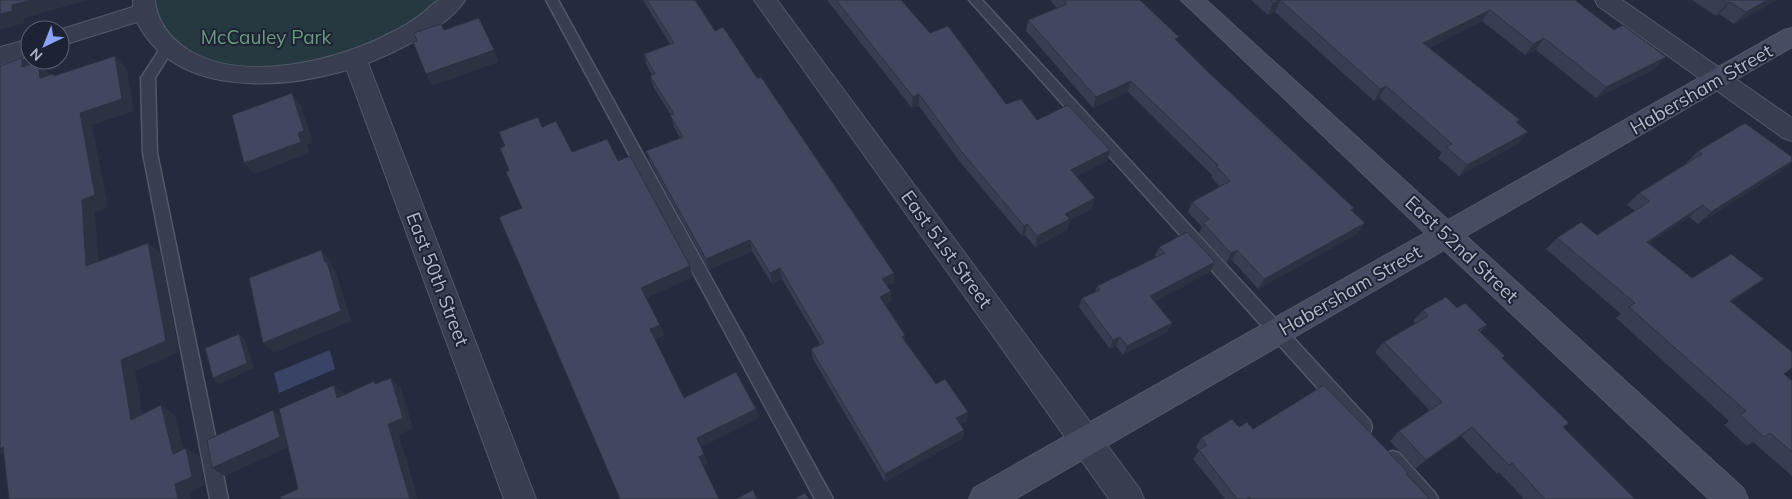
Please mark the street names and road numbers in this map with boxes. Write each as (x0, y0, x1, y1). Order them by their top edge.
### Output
street label: Habersham Street (1625, 38, 1777, 140)
street label: East 51st Street (896, 185, 998, 313)
street label: East 52nd Street (1400, 190, 1524, 308)
street label: East 50th Street (401, 209, 475, 350)
street label: Habersham Street (1274, 239, 1426, 341)

